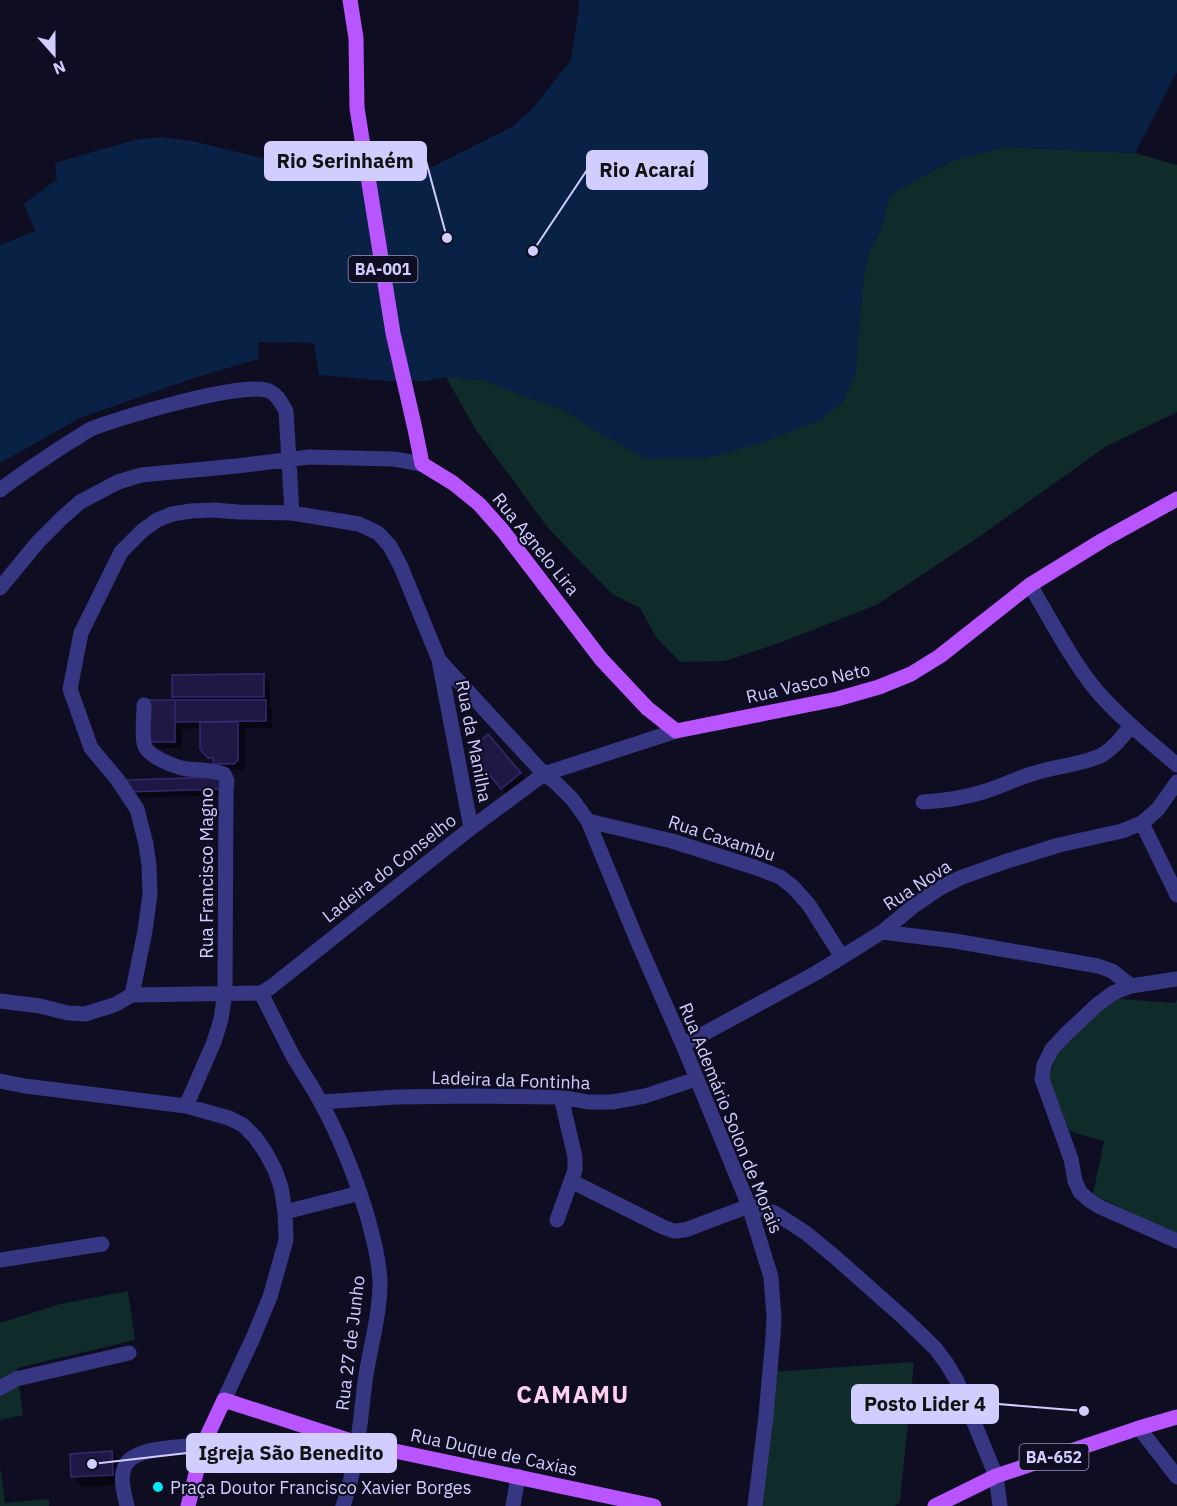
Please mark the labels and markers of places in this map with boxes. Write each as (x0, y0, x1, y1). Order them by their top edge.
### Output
callout: Rio Serinhaém (265, 142, 426, 180)
callout: Rio Acaraí (587, 151, 707, 189)
callout: Posto Lider 4 (852, 1385, 998, 1423)
callout: Igreja São Benedito (187, 1434, 396, 1472)
place label: Praça Doutor Francisco Xavier Borges (170, 1476, 472, 1499)
marker: Praça Doutor Francisco Xavier Borges (151, 1480, 165, 1494)

